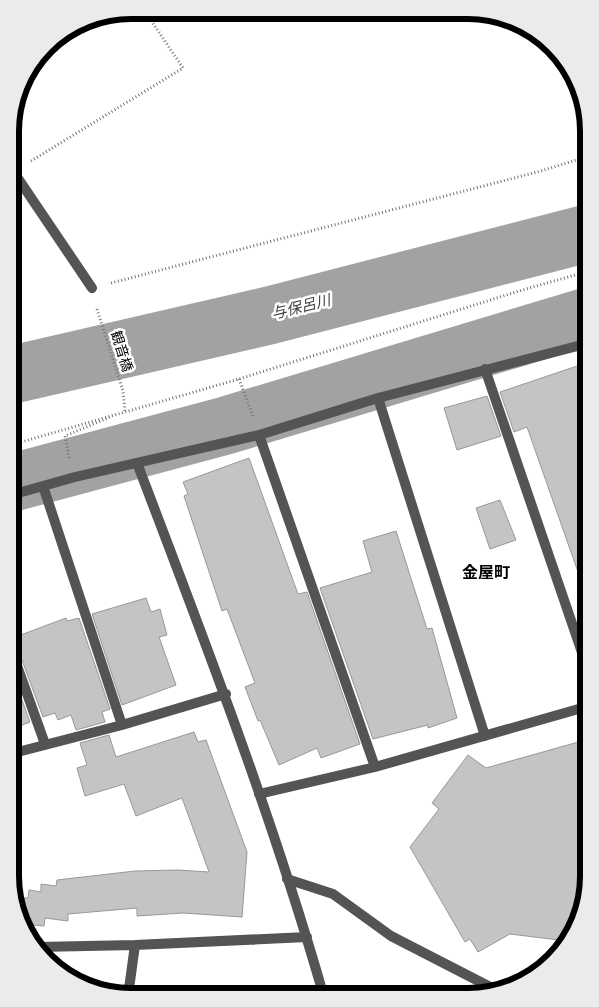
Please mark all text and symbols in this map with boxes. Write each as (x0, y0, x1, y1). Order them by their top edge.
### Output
water label: 与保呂川 (270, 291, 334, 323)
street label: 観音橋 (108, 329, 136, 373)
district label: 金屋町 (462, 563, 510, 582)

